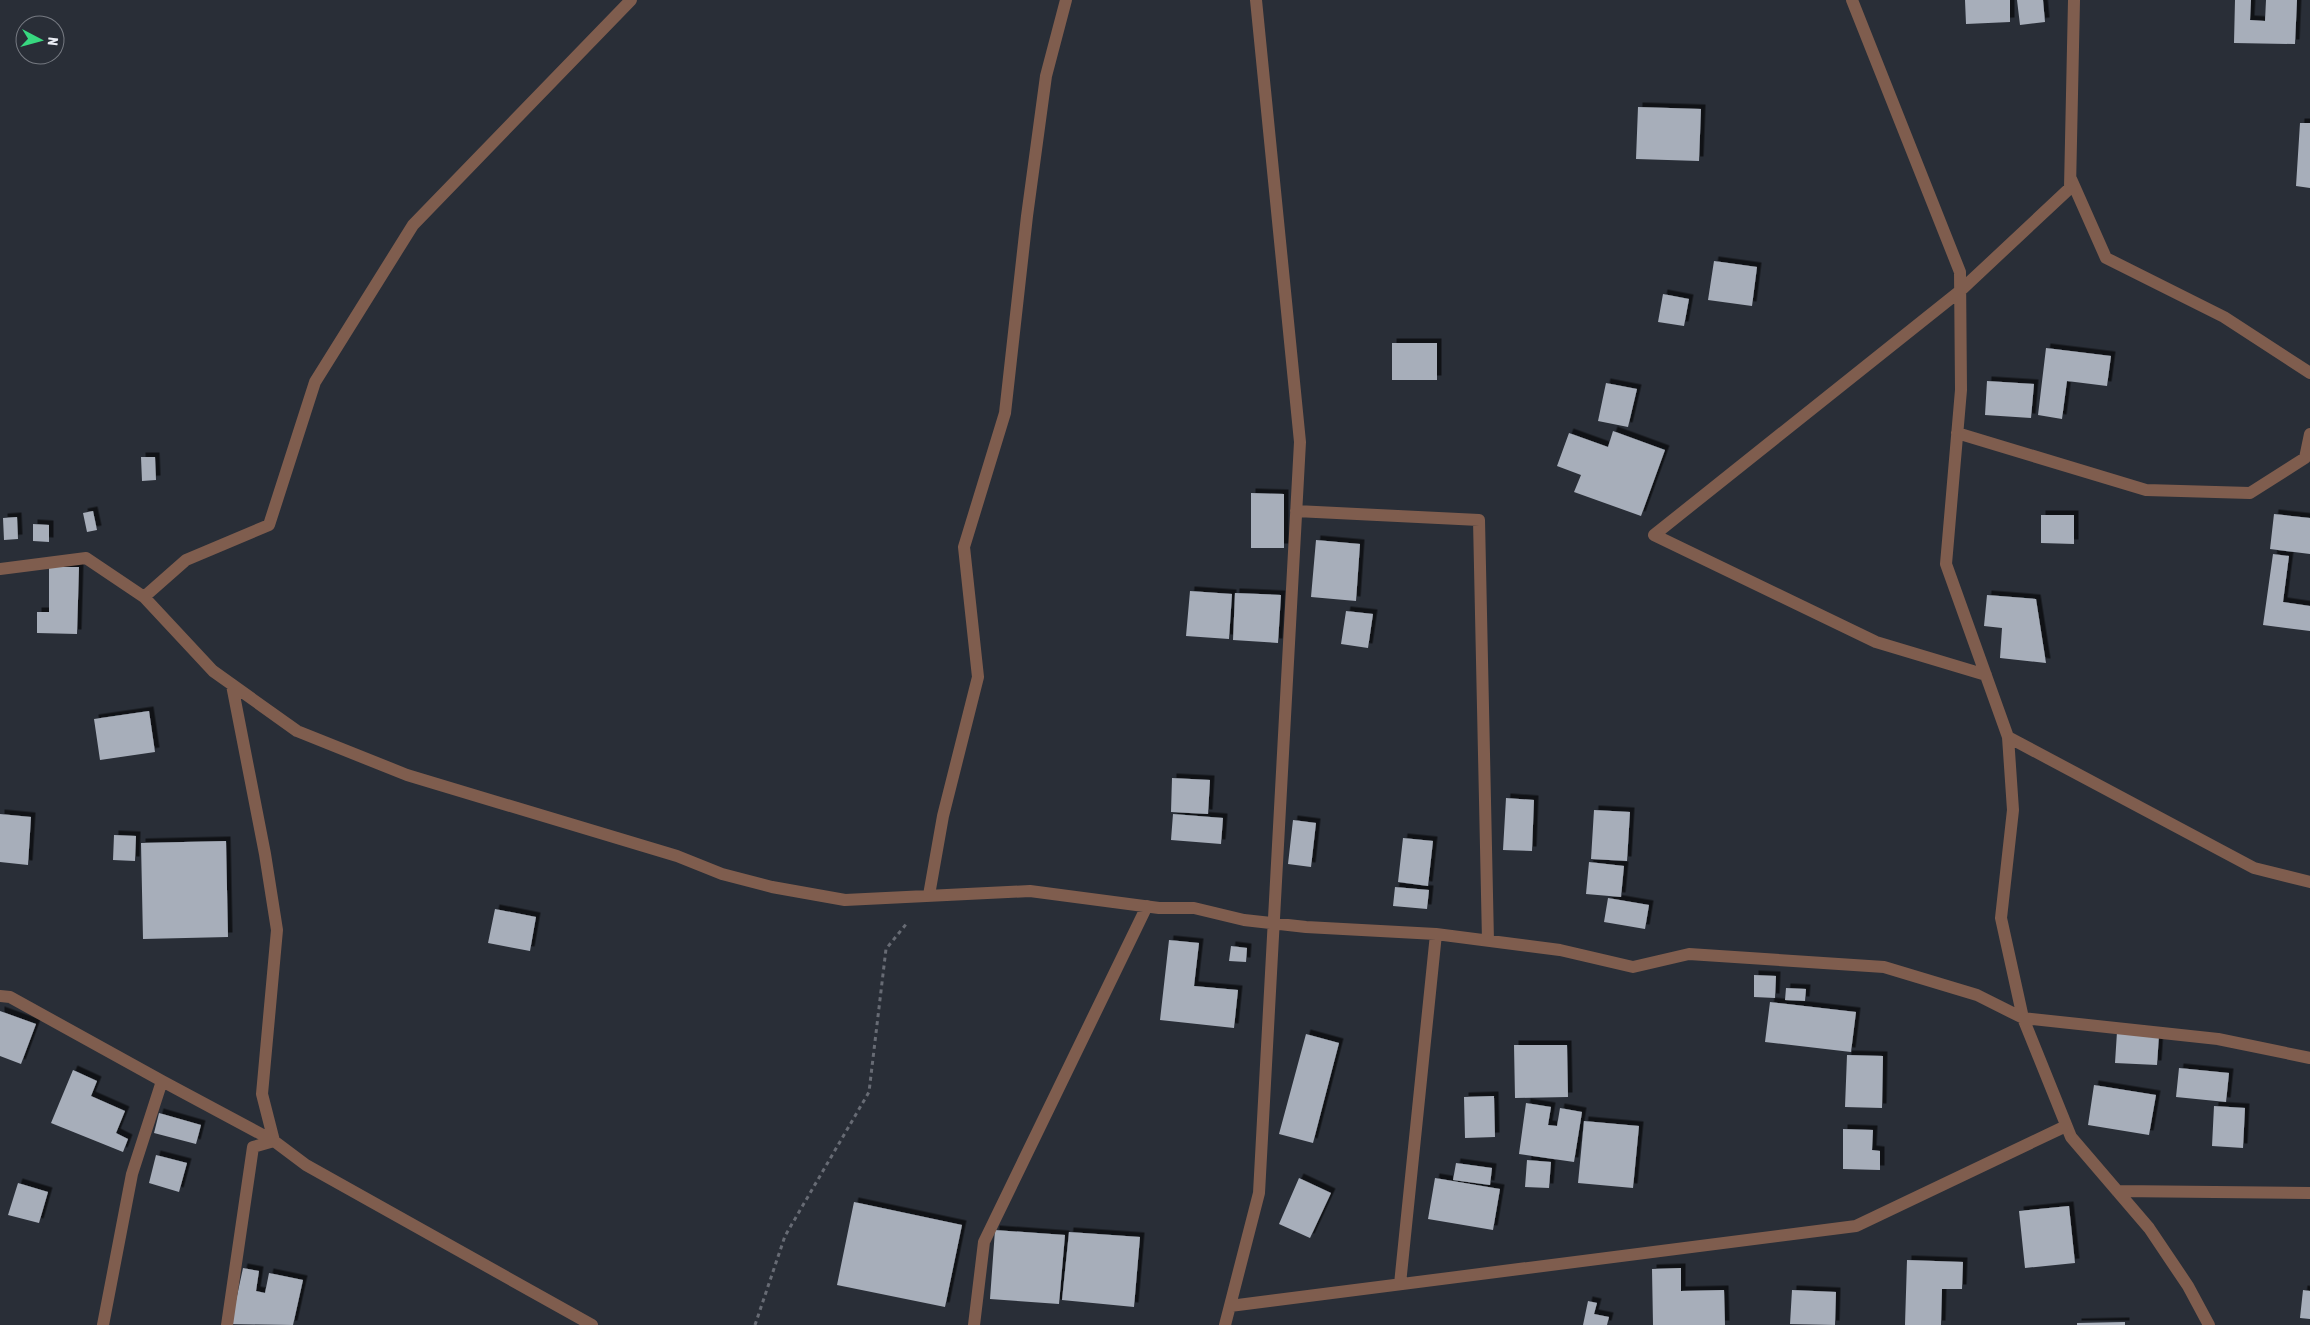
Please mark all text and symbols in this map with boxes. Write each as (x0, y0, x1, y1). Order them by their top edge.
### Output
north arrow (15, 15, 65, 65)
text: N (45, 36, 61, 46)

